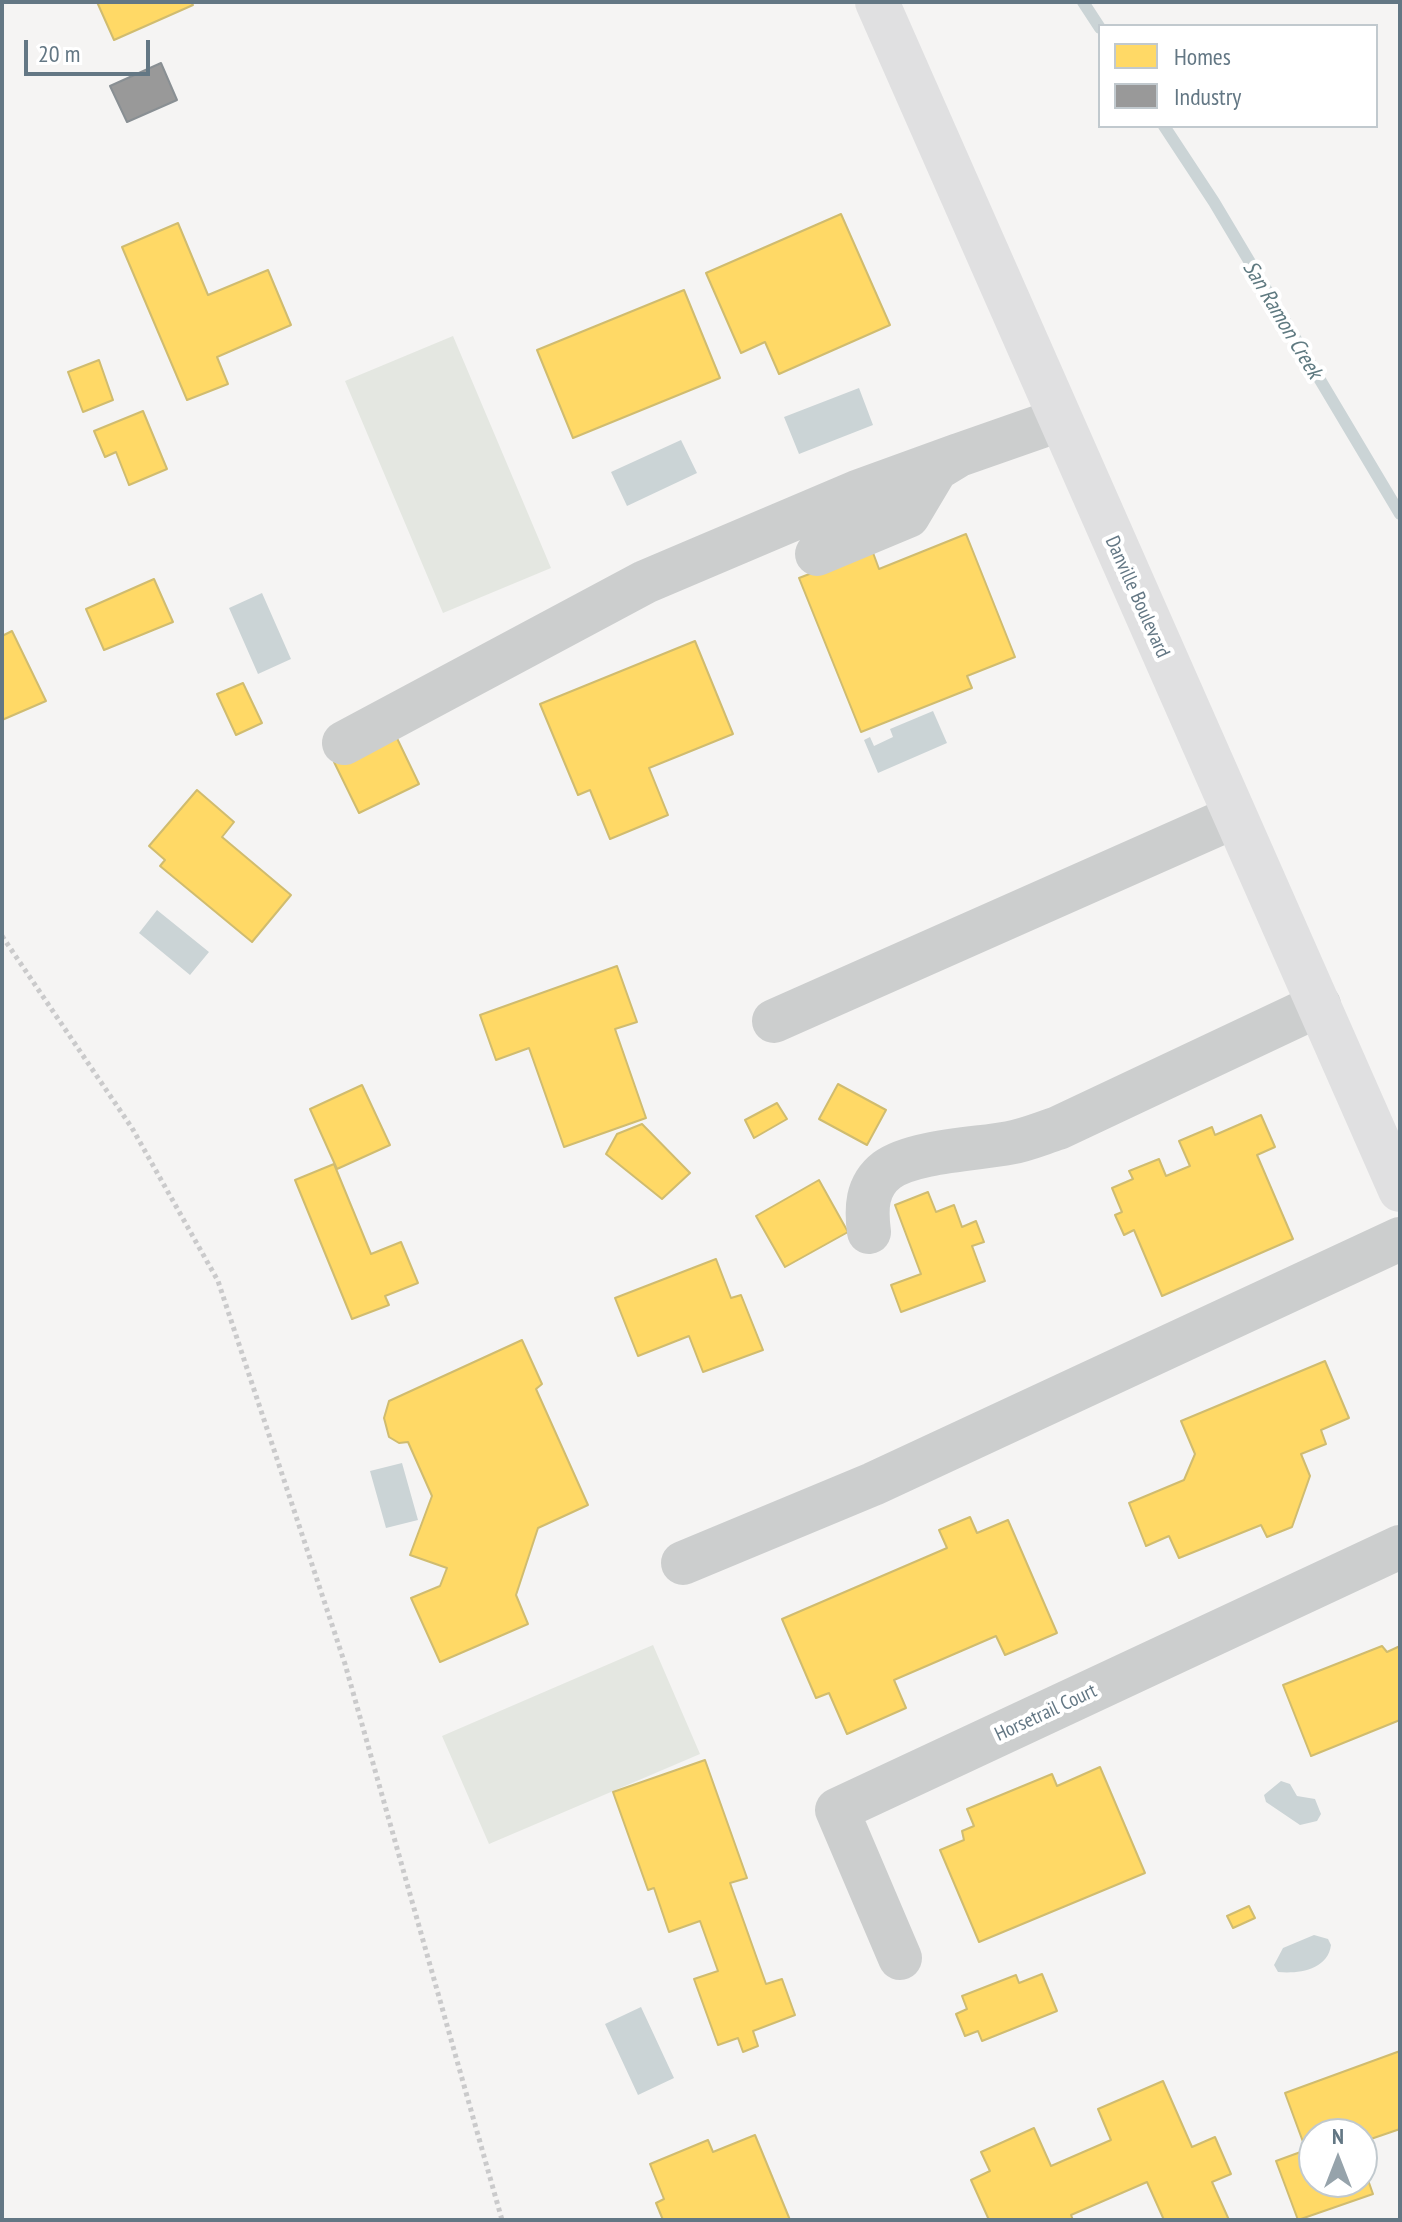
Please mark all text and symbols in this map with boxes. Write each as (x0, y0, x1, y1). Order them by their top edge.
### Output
scale bar (28, 24, 154, 74)
legend (1098, 24, 1378, 128)
text: 20 m (38, 38, 80, 69)
text: Homes (1174, 41, 1231, 72)
text: Industry (1174, 81, 1241, 112)
water label: San Ramon Creek (1237, 256, 1327, 384)
street label: Danville Boulevard (1100, 533, 1174, 661)
street label: Horsetrail Court (991, 1679, 1101, 1747)
north arrow (1298, 2118, 1378, 2198)
text: N (1332, 2122, 1344, 2150)

